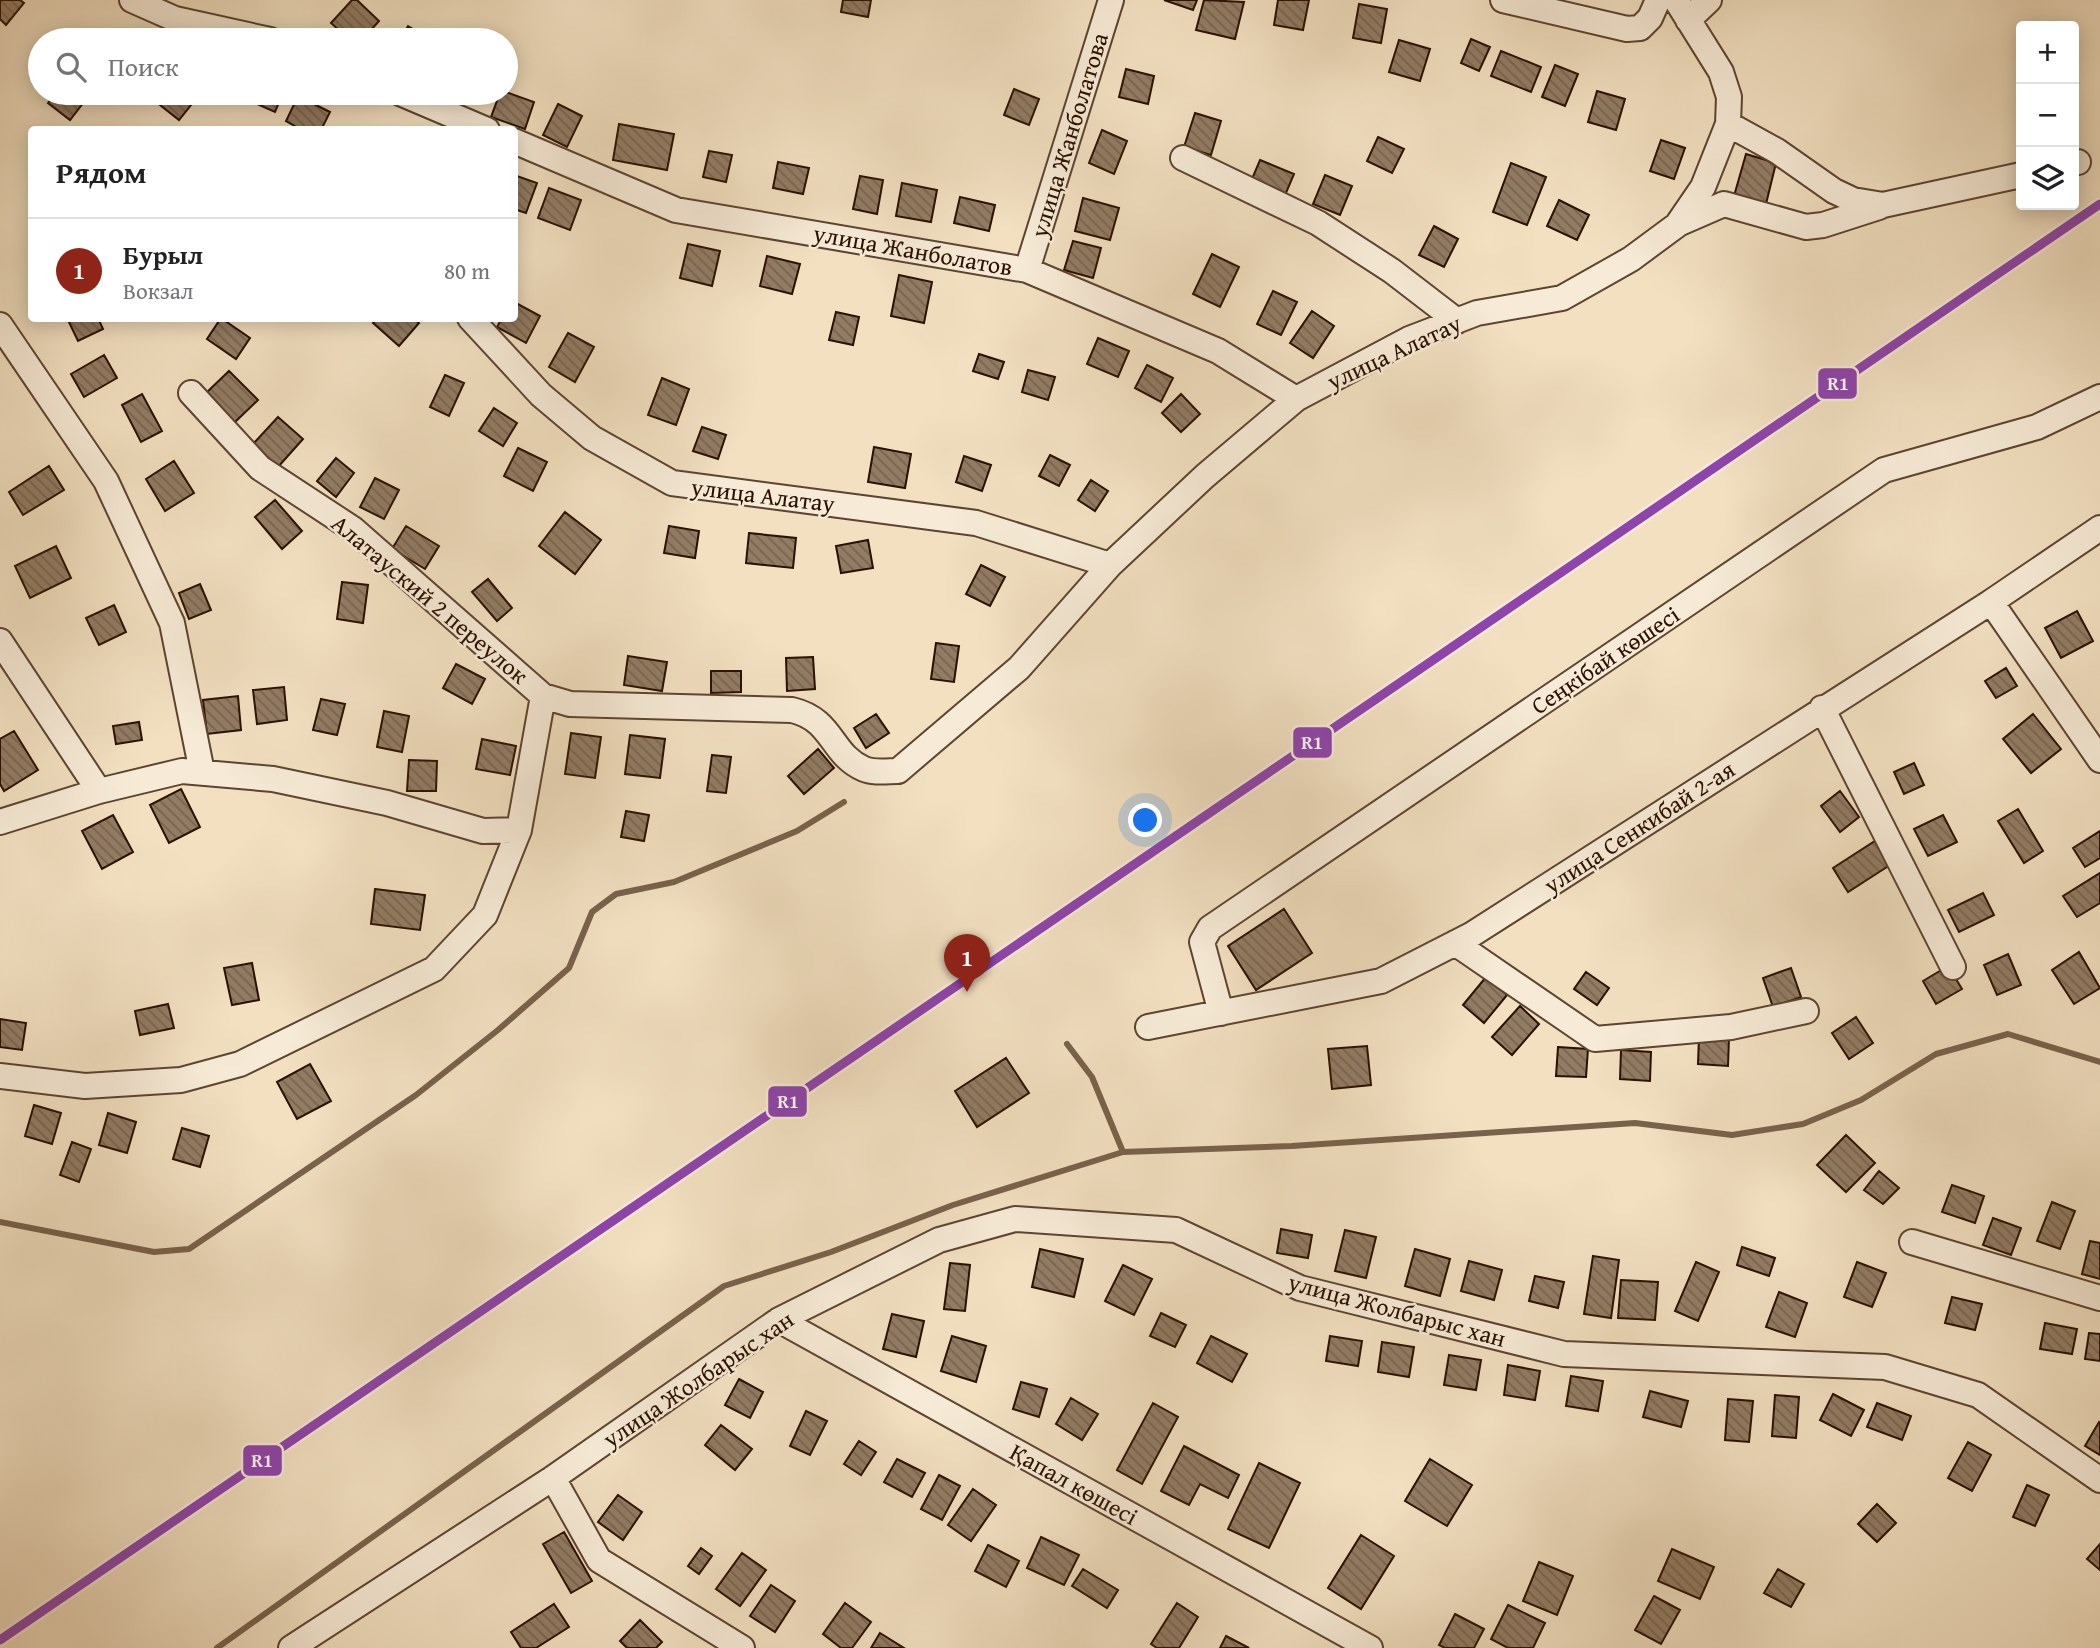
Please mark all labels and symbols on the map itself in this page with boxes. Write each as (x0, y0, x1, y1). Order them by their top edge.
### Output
street label: улица Жанболатова (1021, 28, 1117, 243)
street label: улица Жанболатов (810, 215, 1015, 285)
street label: улица Алатау (1320, 306, 1467, 399)
line badge: R1 (1817, 367, 1858, 400)
text: R1 (1827, 369, 1849, 397)
street label: улица Алатау (688, 469, 837, 521)
street label: Алатауский 2 переулок (324, 506, 536, 692)
street label: Сеңкібай көшесі (1524, 597, 1687, 723)
line badge: R1 (1292, 726, 1333, 759)
text: R1 (1301, 728, 1323, 756)
street label: улица Сенкибай 2-ая (1536, 752, 1742, 903)
your location (1128, 803, 1162, 837)
pin: 1 (944, 934, 990, 992)
line badge: R1 (767, 1085, 808, 1118)
text: R1 (777, 1087, 799, 1115)
street label: улица Жолбарыс хан (1283, 1264, 1510, 1356)
street label: улица Жолбарыс хан (595, 1302, 801, 1457)
street label: Қапал көшесі (1004, 1434, 1145, 1534)
line badge: R1 (242, 1444, 283, 1477)
text: R1 (251, 1446, 273, 1474)

